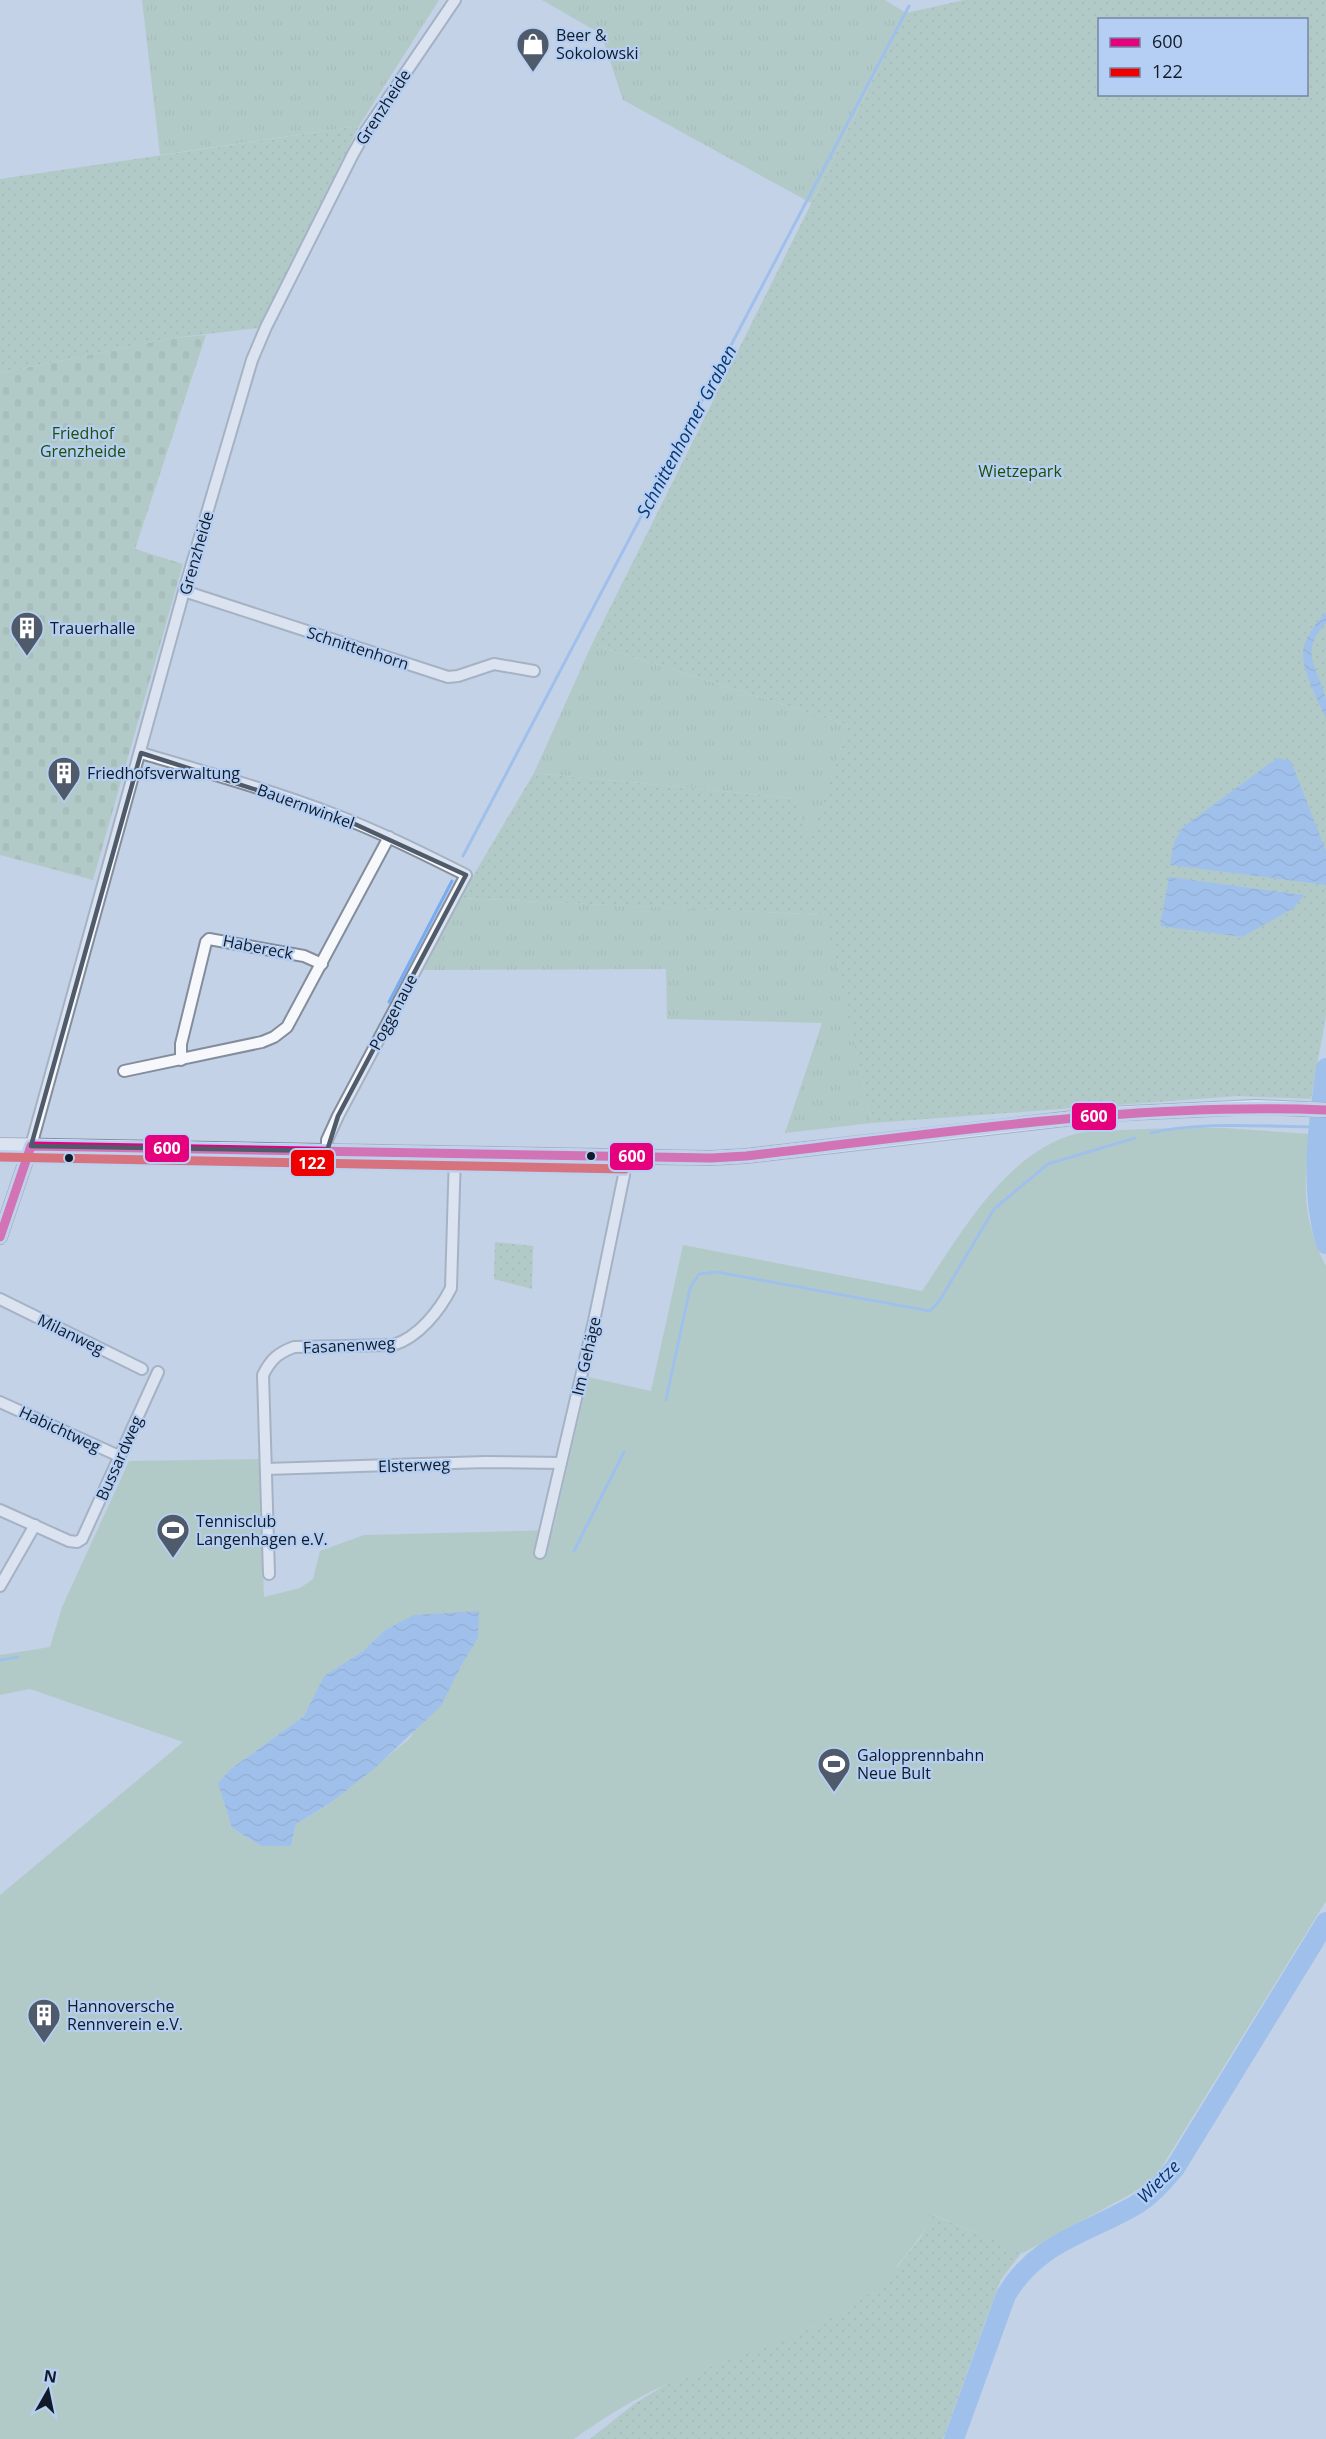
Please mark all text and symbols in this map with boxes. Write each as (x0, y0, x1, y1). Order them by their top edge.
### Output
legend (1098, 18, 1308, 96)
place label: Beer & Sokolowski (556, 24, 639, 64)
shop icon: Beer & Sokolowski (515, 26, 551, 73)
text: 600 (1152, 29, 1183, 53)
text: 122 (1152, 59, 1183, 83)
street label: Grenzheide (350, 65, 416, 149)
water label: Schnittenhorner Graben (630, 341, 742, 521)
park label: Friedhof Grenzheide (40, 422, 126, 462)
park label: Wietzepark (978, 460, 1062, 482)
street label: Grenzheide (174, 509, 218, 597)
building icon: Trauerhalle (9, 610, 45, 657)
place label: Trauerhalle (50, 617, 135, 639)
street label: Schnittenhorn (304, 621, 412, 675)
building icon: Friedhofsverwaltung (46, 755, 82, 802)
place label: Friedhofsverwaltung (87, 762, 240, 784)
street label: Bauernwinkel (254, 778, 358, 834)
street label: Habereck (221, 929, 296, 965)
street label: Poggenaue (364, 970, 422, 1054)
line badge: 600 (1071, 1102, 1117, 1131)
text: 600 (1080, 1105, 1108, 1127)
line badge: 600 (144, 1134, 190, 1163)
text: 600 (153, 1137, 181, 1159)
line badge: 600 (609, 1142, 654, 1171)
text: 600 (618, 1145, 646, 1167)
line badge: 122 (290, 1149, 335, 1177)
unlabelled marker (585, 1150, 597, 1162)
unlabelled marker (63, 1152, 75, 1164)
text: 122 (298, 1152, 326, 1174)
street label: Milanweg (34, 1308, 108, 1360)
street label: Im Gehäge (566, 1314, 606, 1398)
street label: Fasanenweg (302, 1332, 396, 1358)
street label: Habichtweg (16, 1400, 105, 1458)
street label: Bussardweg (91, 1412, 148, 1504)
street label: Elsterweg (378, 1453, 451, 1477)
place label: Tennisclub Langenhagen e.V. (196, 1510, 328, 1550)
sports icon: Tennisclub Langenhagen e.V. (155, 1512, 191, 1559)
place label: Galopprennbahn Neue Bult (857, 1744, 984, 1784)
sports icon: Galopprennbahn Neue Bult (816, 1746, 852, 1793)
place label: Hannoversche Rennverein e.V. (67, 1995, 183, 2035)
building icon: Hannoversche Rennverein e.V. (26, 1997, 62, 2044)
water label: Wietze (1131, 2154, 1185, 2208)
north arrow (18, 2361, 78, 2421)
text: N (42, 2364, 58, 2388)

